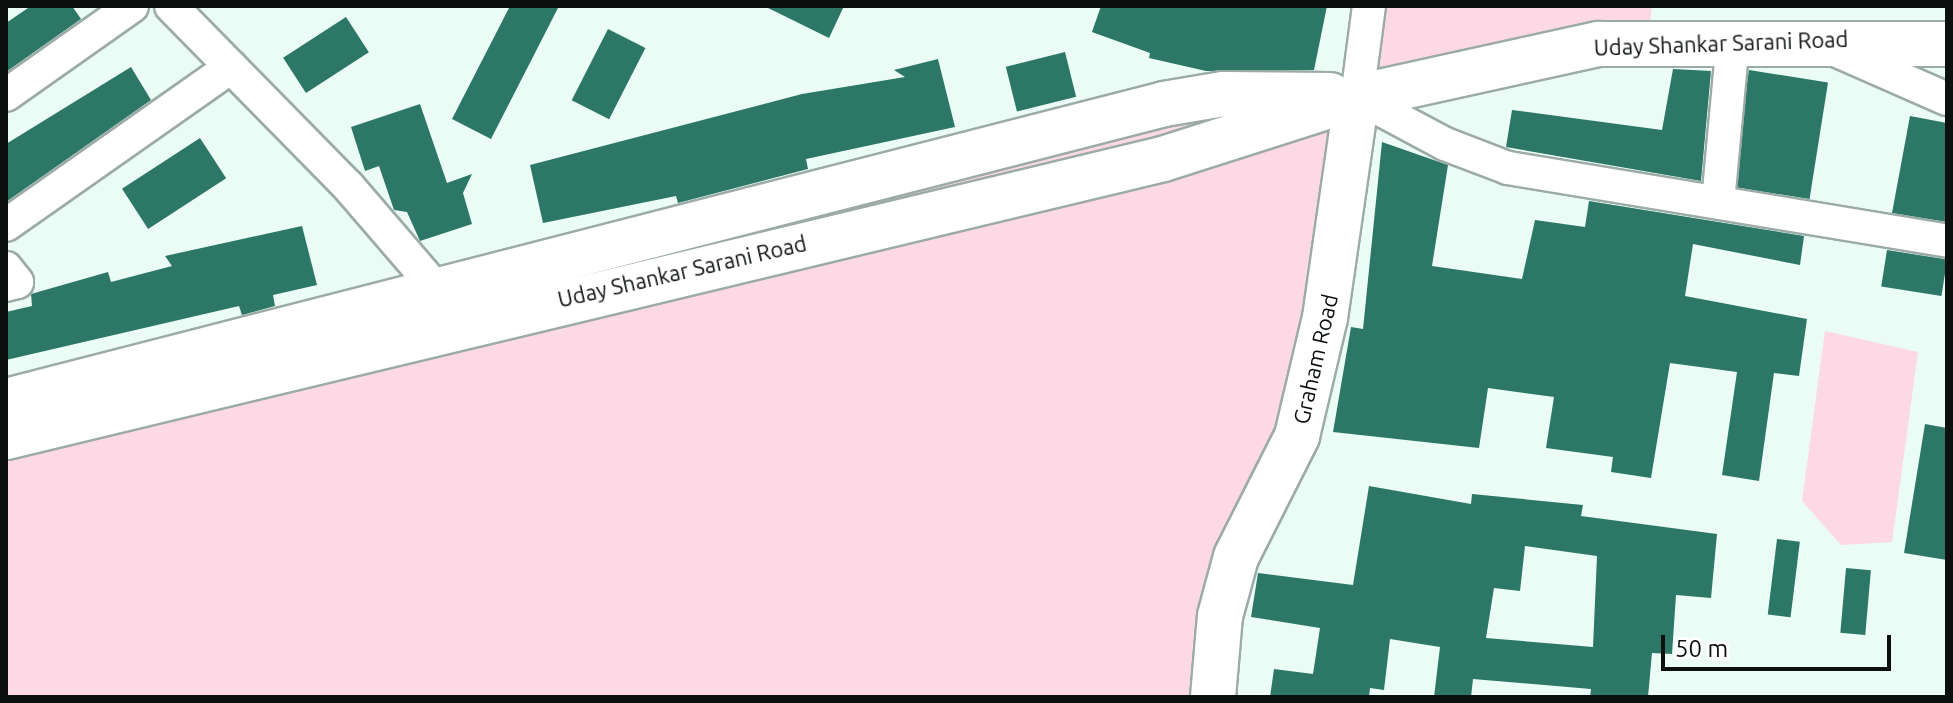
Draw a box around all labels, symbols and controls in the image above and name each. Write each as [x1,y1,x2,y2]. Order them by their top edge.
street label: Uday Shankar Sarani Road [1593,25,1849,61]
street label: Uday Shankar Sarani Road [555,229,809,313]
street label: Graham Road [1287,291,1343,427]
scale bar [1665,619,1895,669]
text: 50 m [1675,635,1728,662]

